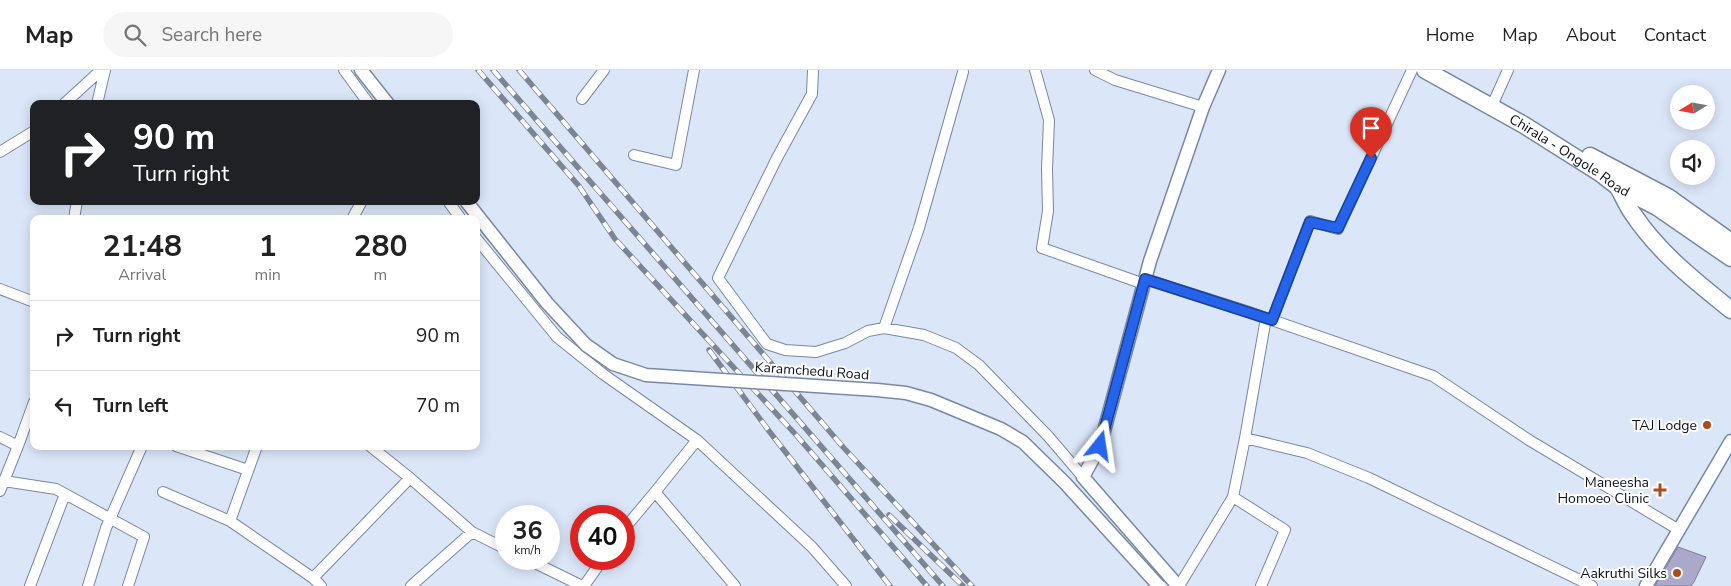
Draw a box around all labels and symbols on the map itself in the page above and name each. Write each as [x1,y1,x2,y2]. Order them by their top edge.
north arrow [1670,85,1715,130]
pin [1350,107,1392,158]
street label: Chirala - Ongole Road [1506,109,1633,201]
street label: Karamchedu Road [754,358,870,384]
place label: TAJ Lodge [1632,416,1697,435]
position arrow [1073,419,1125,471]
marker: TAJ Lodge [1701,419,1713,431]
place label: Maneesha Homoeo Clinic [1557,473,1650,508]
marker: Maneesha Homoeo Clinic [1653,483,1667,497]
speed limit sign: 40 [570,505,635,570]
place label: Aakruthi Silks [1580,564,1667,583]
marker: Aakruthi Silks [1671,567,1683,579]

